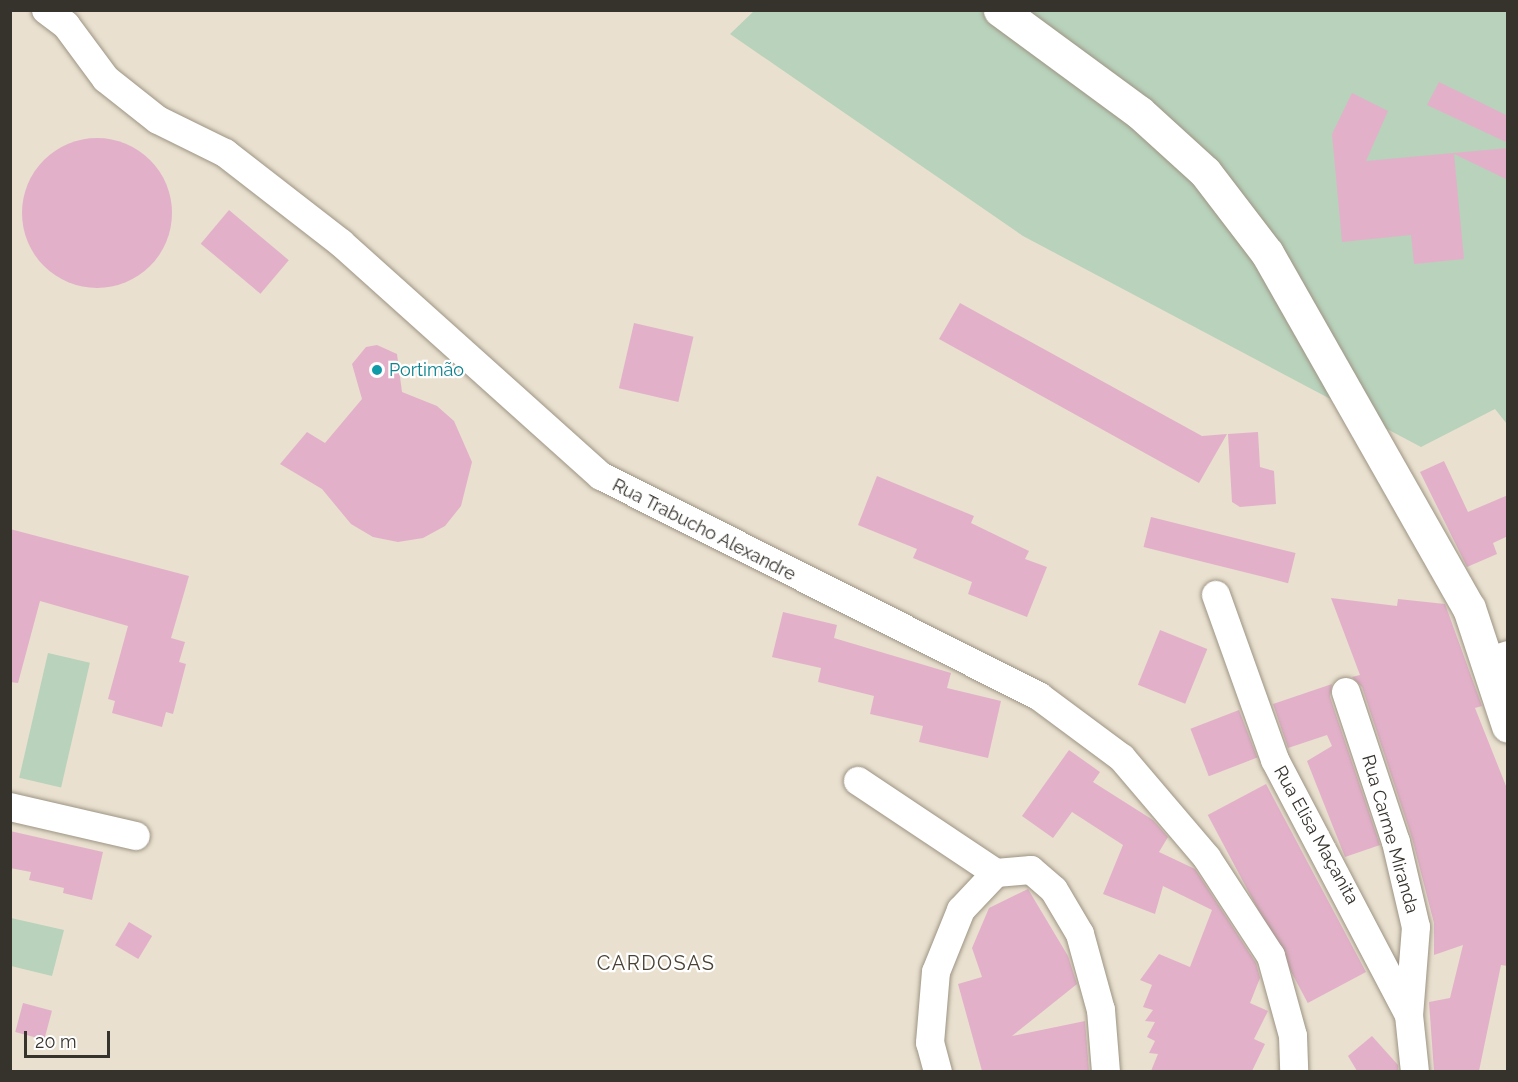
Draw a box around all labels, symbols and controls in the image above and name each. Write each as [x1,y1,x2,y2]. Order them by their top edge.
place label: Portimão [389,359,464,381]
marker: Portimão [370,363,384,377]
street label: Rua Trabucho Alexandre [608,474,800,586]
street label: Rua Carme Miranda [1357,752,1423,916]
street label: Rua Elisa Maçanita [1269,762,1363,908]
district label: CARDOSAS [597,951,715,975]
scale bar [27,1019,112,1057]
text: 20 m [35,1031,77,1052]

